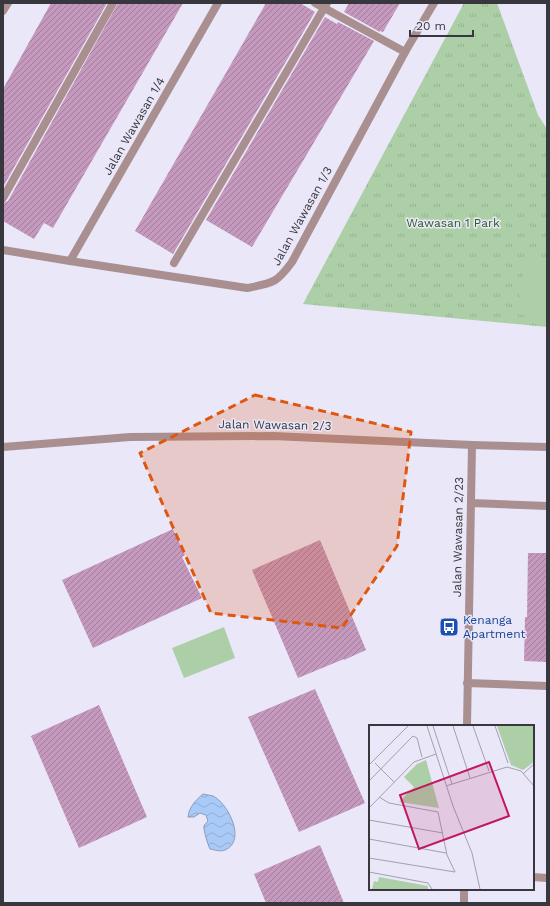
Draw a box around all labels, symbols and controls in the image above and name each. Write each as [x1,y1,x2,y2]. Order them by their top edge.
scale bar [410,12,473,38]
text: 20 m [416,19,446,33]
street label: Jalan Wawasan 1/4 [100,75,168,177]
street label: Jalan Wawasan 1/3 [269,164,335,268]
park label: Wawasan 1 Park [406,216,500,230]
street label: Jalan Wawasan 2/3 [218,417,332,433]
street label: Jalan Wawasan 2/23 [450,477,466,597]
place label: Kenanga Apartment [463,613,526,641]
bus stop icon: Kenanga Apartment [438,616,460,638]
inset map [369,725,534,890]

